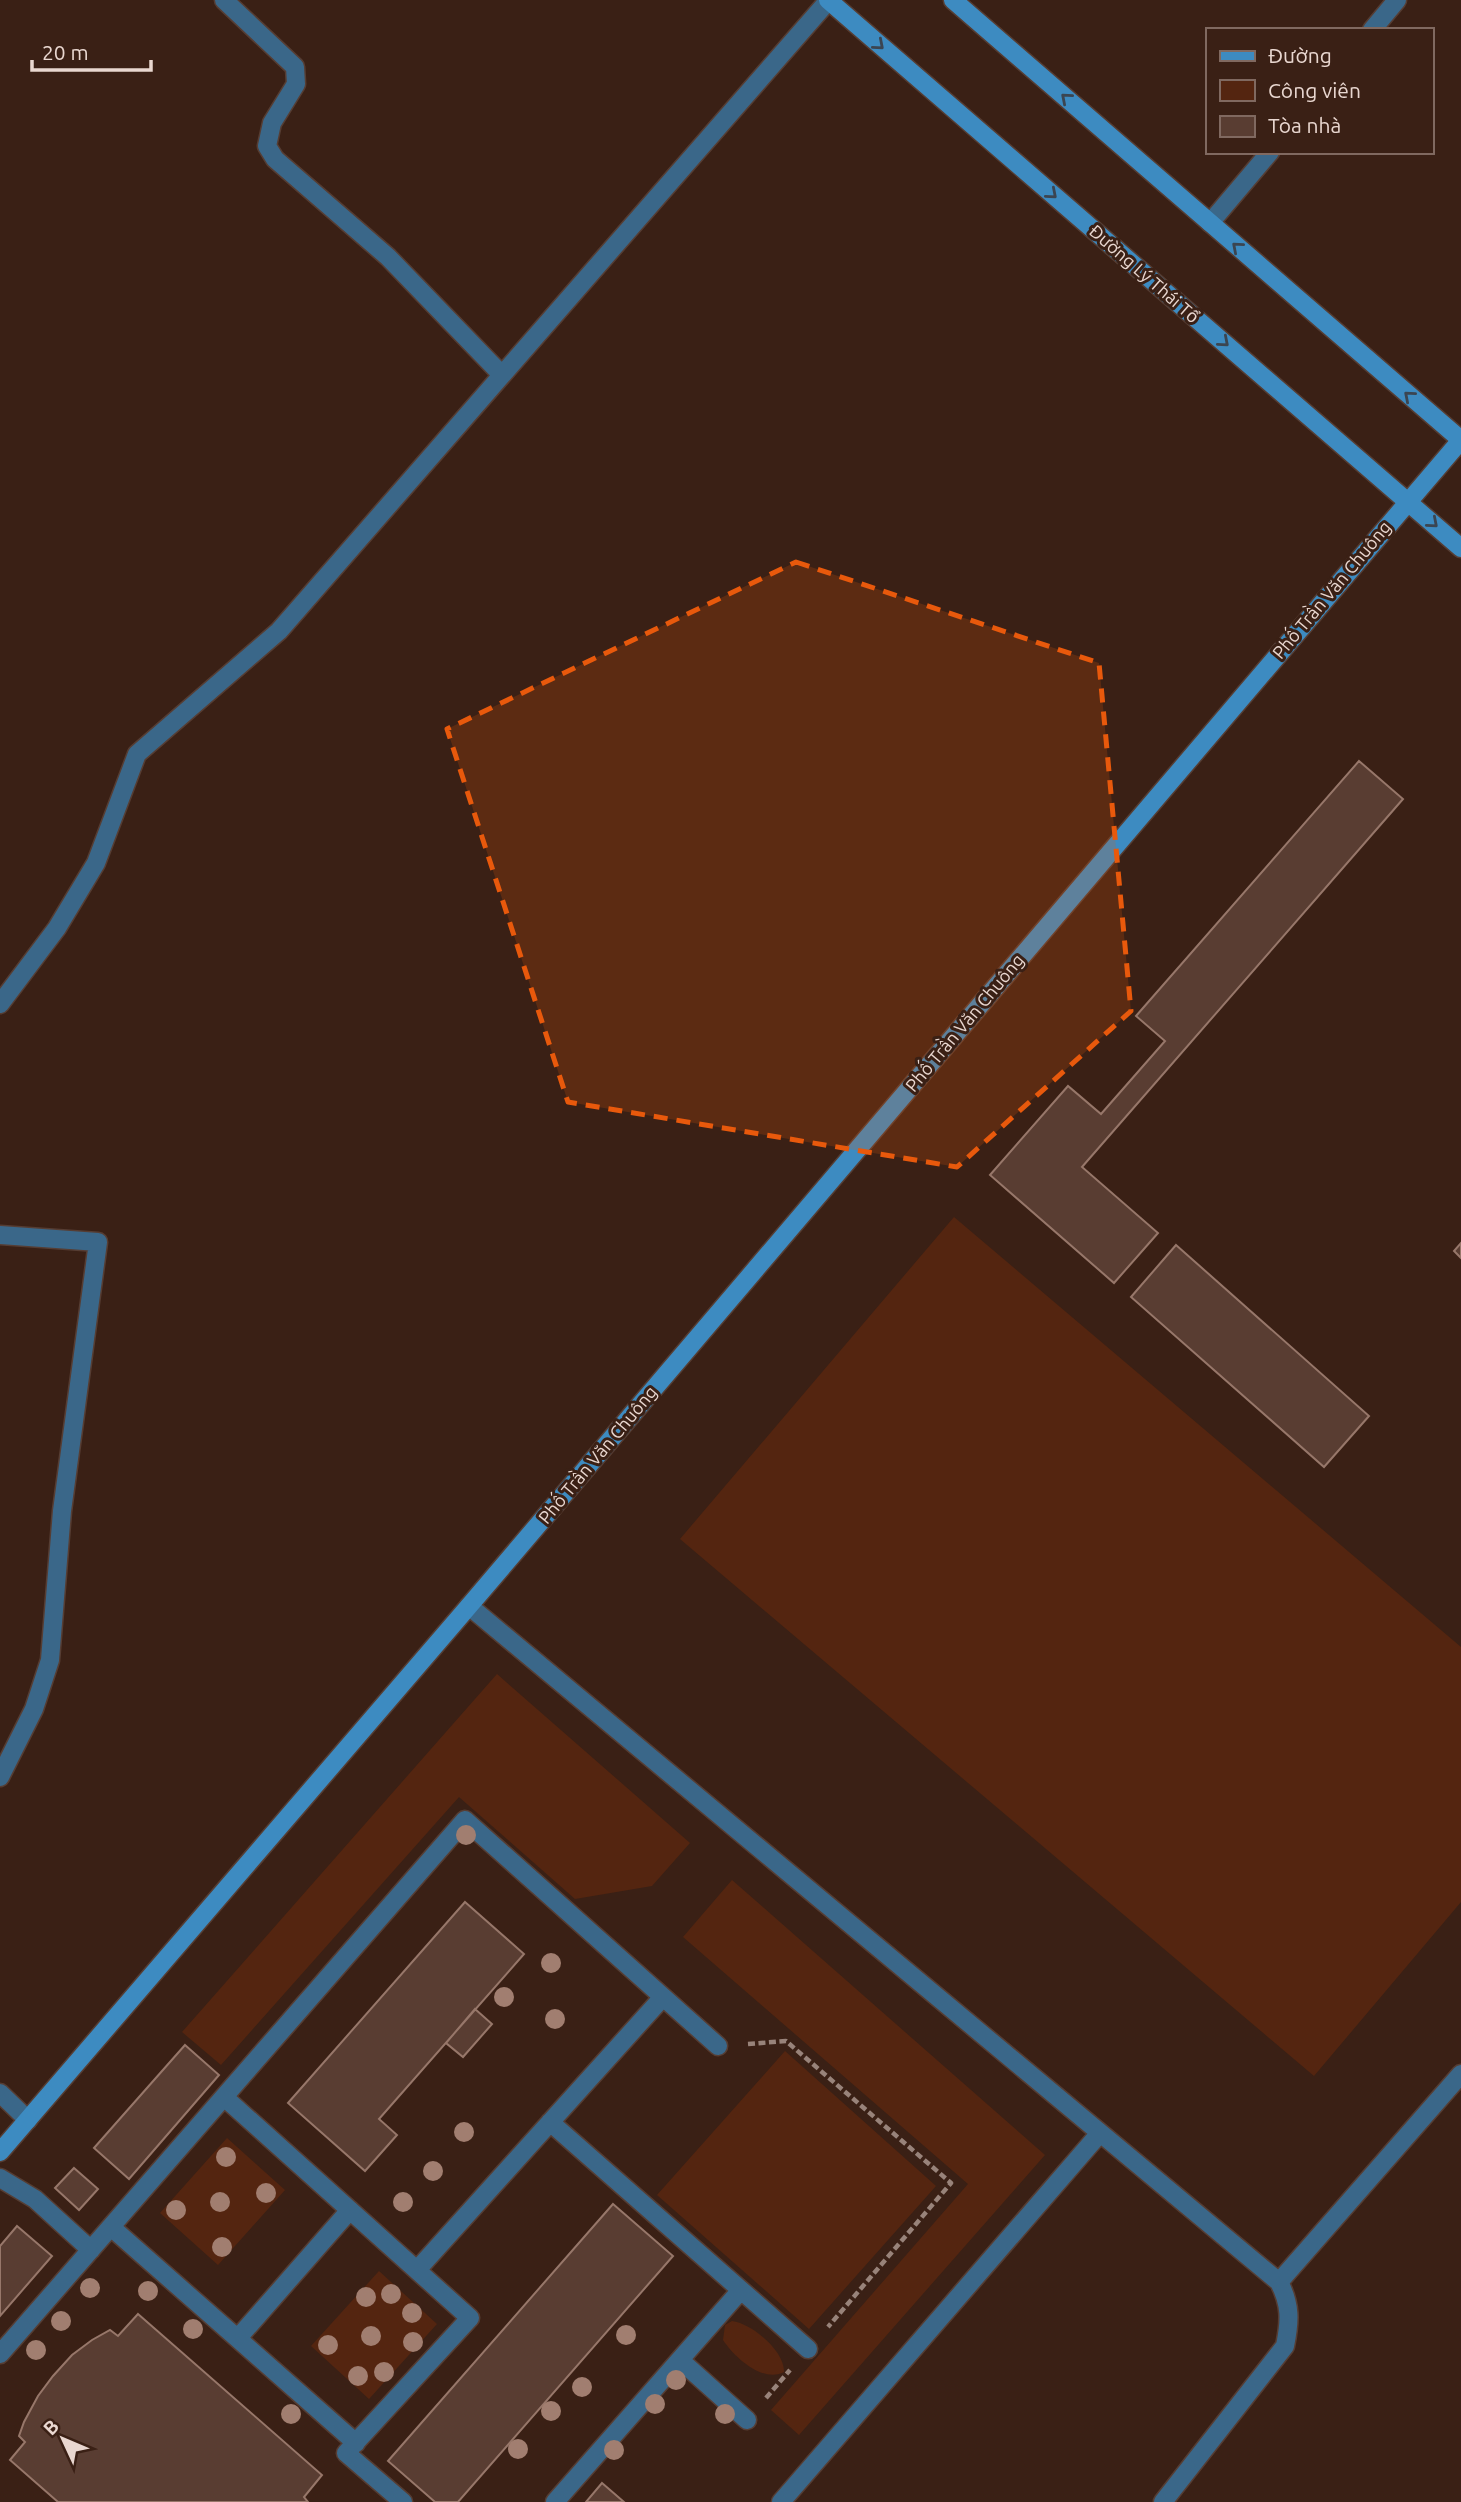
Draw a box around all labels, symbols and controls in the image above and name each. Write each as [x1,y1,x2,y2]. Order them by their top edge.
scale bar [32,28,150,72]
legend [1206,28,1433,154]
one-way arrow [871,37,884,49]
text: 20 m [42,40,89,64]
text: Đường [1268,43,1332,67]
text: Công viên [1268,78,1361,102]
one-way arrow [1061,94,1074,106]
text: Tòa nhà [1268,113,1341,137]
one-way arrow [1043,186,1056,198]
street label: Đường Lý Thái Tổ [1086,220,1204,326]
one-way arrow [1233,243,1246,255]
one-way arrow [1215,334,1228,346]
one-way arrow [1405,392,1418,404]
street label: Phố Trần Văn Chuông [1266,515,1395,662]
one-way arrow [1424,515,1437,527]
street label: Phố Trần Văn Chuông [899,948,1028,1095]
street label: Phố Trần Văn Chuông [532,1380,661,1527]
north arrow [28,2404,98,2474]
text: B [38,2415,63,2439]

